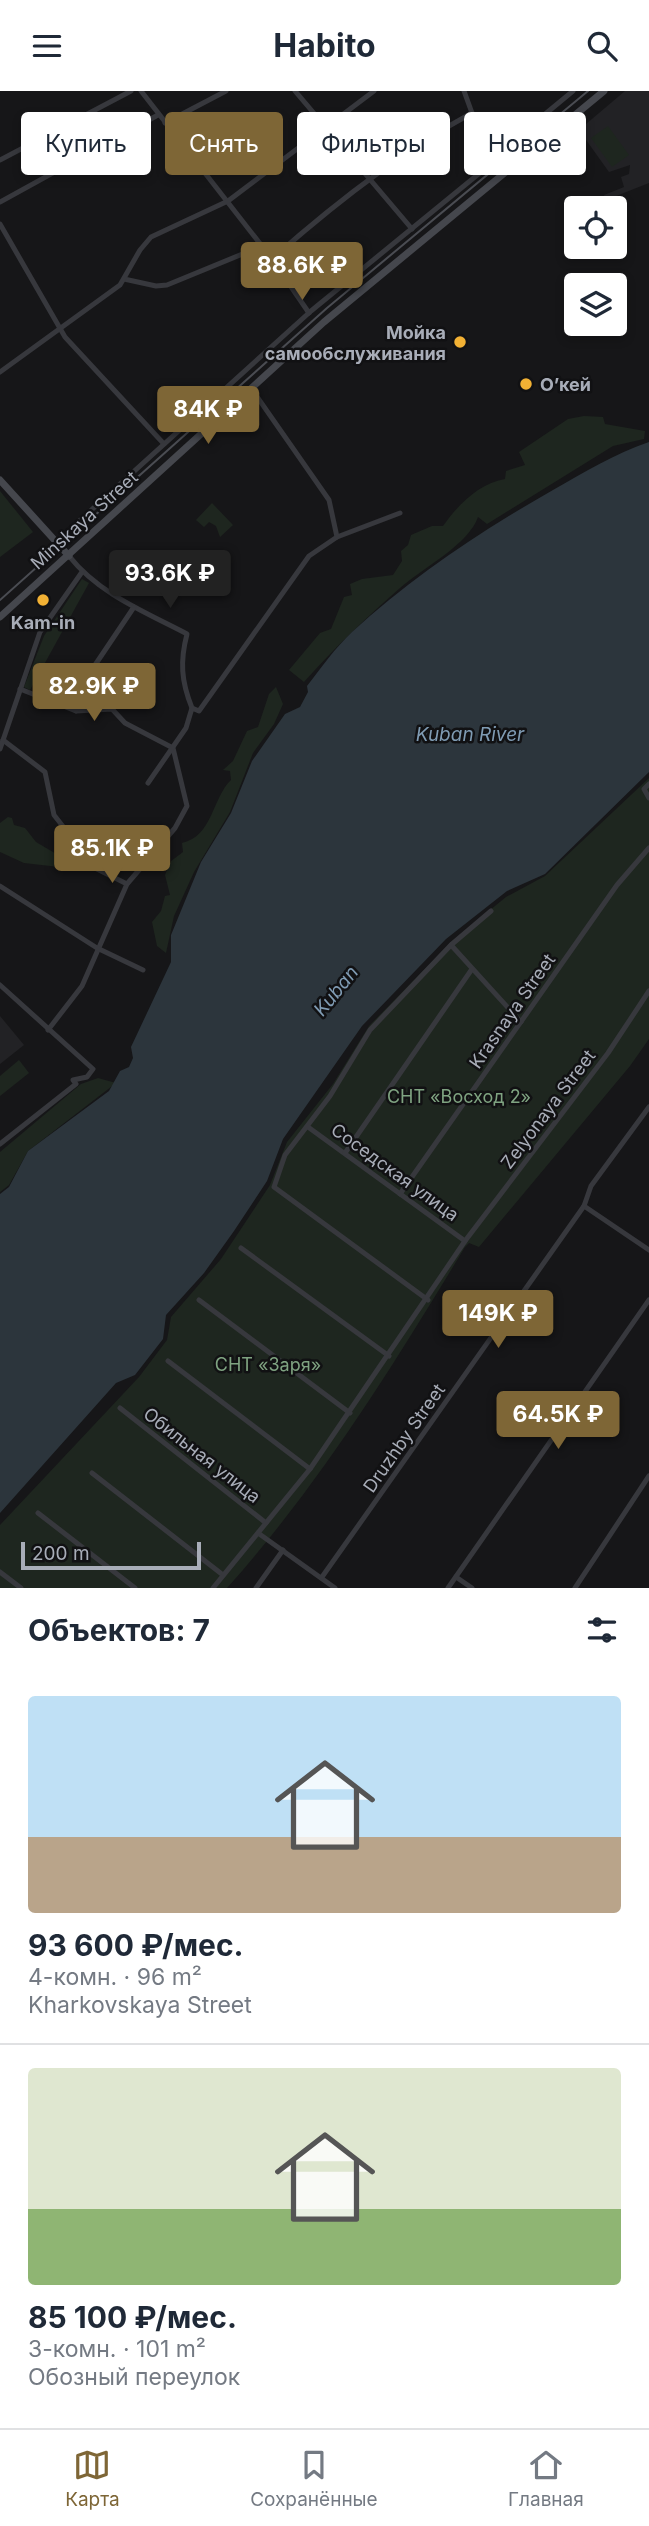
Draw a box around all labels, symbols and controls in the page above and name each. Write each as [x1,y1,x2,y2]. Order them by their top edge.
text: Habito [273,26,376,65]
icon: menu [28,27,66,65]
icon: search [583,27,621,65]
chip: Купить [21,112,151,175]
chip: Снять [165,112,283,175]
chip: Фильтры [297,112,450,175]
chip: Новое [464,112,586,175]
map controls [564,196,627,336]
button: locate [564,196,627,259]
pin: 88.6K ₽ [237,243,367,302]
text: 88.6K ₽ [257,251,347,279]
button: layers [564,273,627,336]
place label: Мойка самообслуживания [265,322,446,364]
marker: Мойка самообслуживания [452,334,468,350]
place label: О’кей [540,374,591,395]
marker: О’кей [518,376,534,392]
pin: 84K ₽ [159,387,257,446]
text: 84K ₽ [173,395,243,423]
street label: Minskaya Street [26,466,142,573]
pin: 93.6K ₽ [105,551,235,610]
text: 93.6K ₽ [125,559,215,587]
marker: Kam-in [35,592,51,608]
place label: Kam-in [11,612,75,633]
pin: 82.9K ₽ [29,663,159,723]
text: 82.9K ₽ [49,672,139,700]
water label: Kuban River [416,723,525,746]
pin: 85.1K ₽ [47,825,177,885]
text: 85.1K ₽ [70,834,154,862]
street label: Krasnaya Street [465,950,559,1072]
water label: Kuban [309,961,363,1021]
street label: Zelyonaya Street [496,1045,600,1173]
park label: СНТ «Восход 2» [387,1086,531,1107]
street label: Соседская улица [327,1119,463,1225]
pin: 149K ₽ [441,1291,555,1350]
text: 149K ₽ [458,1299,538,1327]
park label: СНТ «Заря» [215,1354,321,1375]
street label: Druzhby Street [359,1380,449,1496]
pin: 64.5K ₽ [493,1391,623,1451]
text: 64.5K ₽ [512,1400,604,1428]
street label: Обильная улица [139,1403,265,1507]
scale bar [21,1539,201,1571]
text: 200 m [32,1542,90,1565]
icon: filters [583,1611,621,1649]
text: Объектов: 7 [28,1612,210,1648]
icon: home [262,1742,388,1868]
text: 93 600 ₽/мес. [28,1927,244,1963]
text: 4-комн. · 96 m² [28,1963,202,1991]
text: Kharkovskaya Street [28,1991,252,2019]
icon: home [262,2114,388,2240]
text: 85 100 ₽/мес. [28,2299,237,2335]
text: 3-комн. · 101 m² [28,2335,206,2363]
text: Обозный переулок [28,2363,240,2391]
tab: Карта [65,2446,120,2511]
tab: Сохранённые [250,2446,378,2511]
tab: Главная [508,2446,584,2511]

